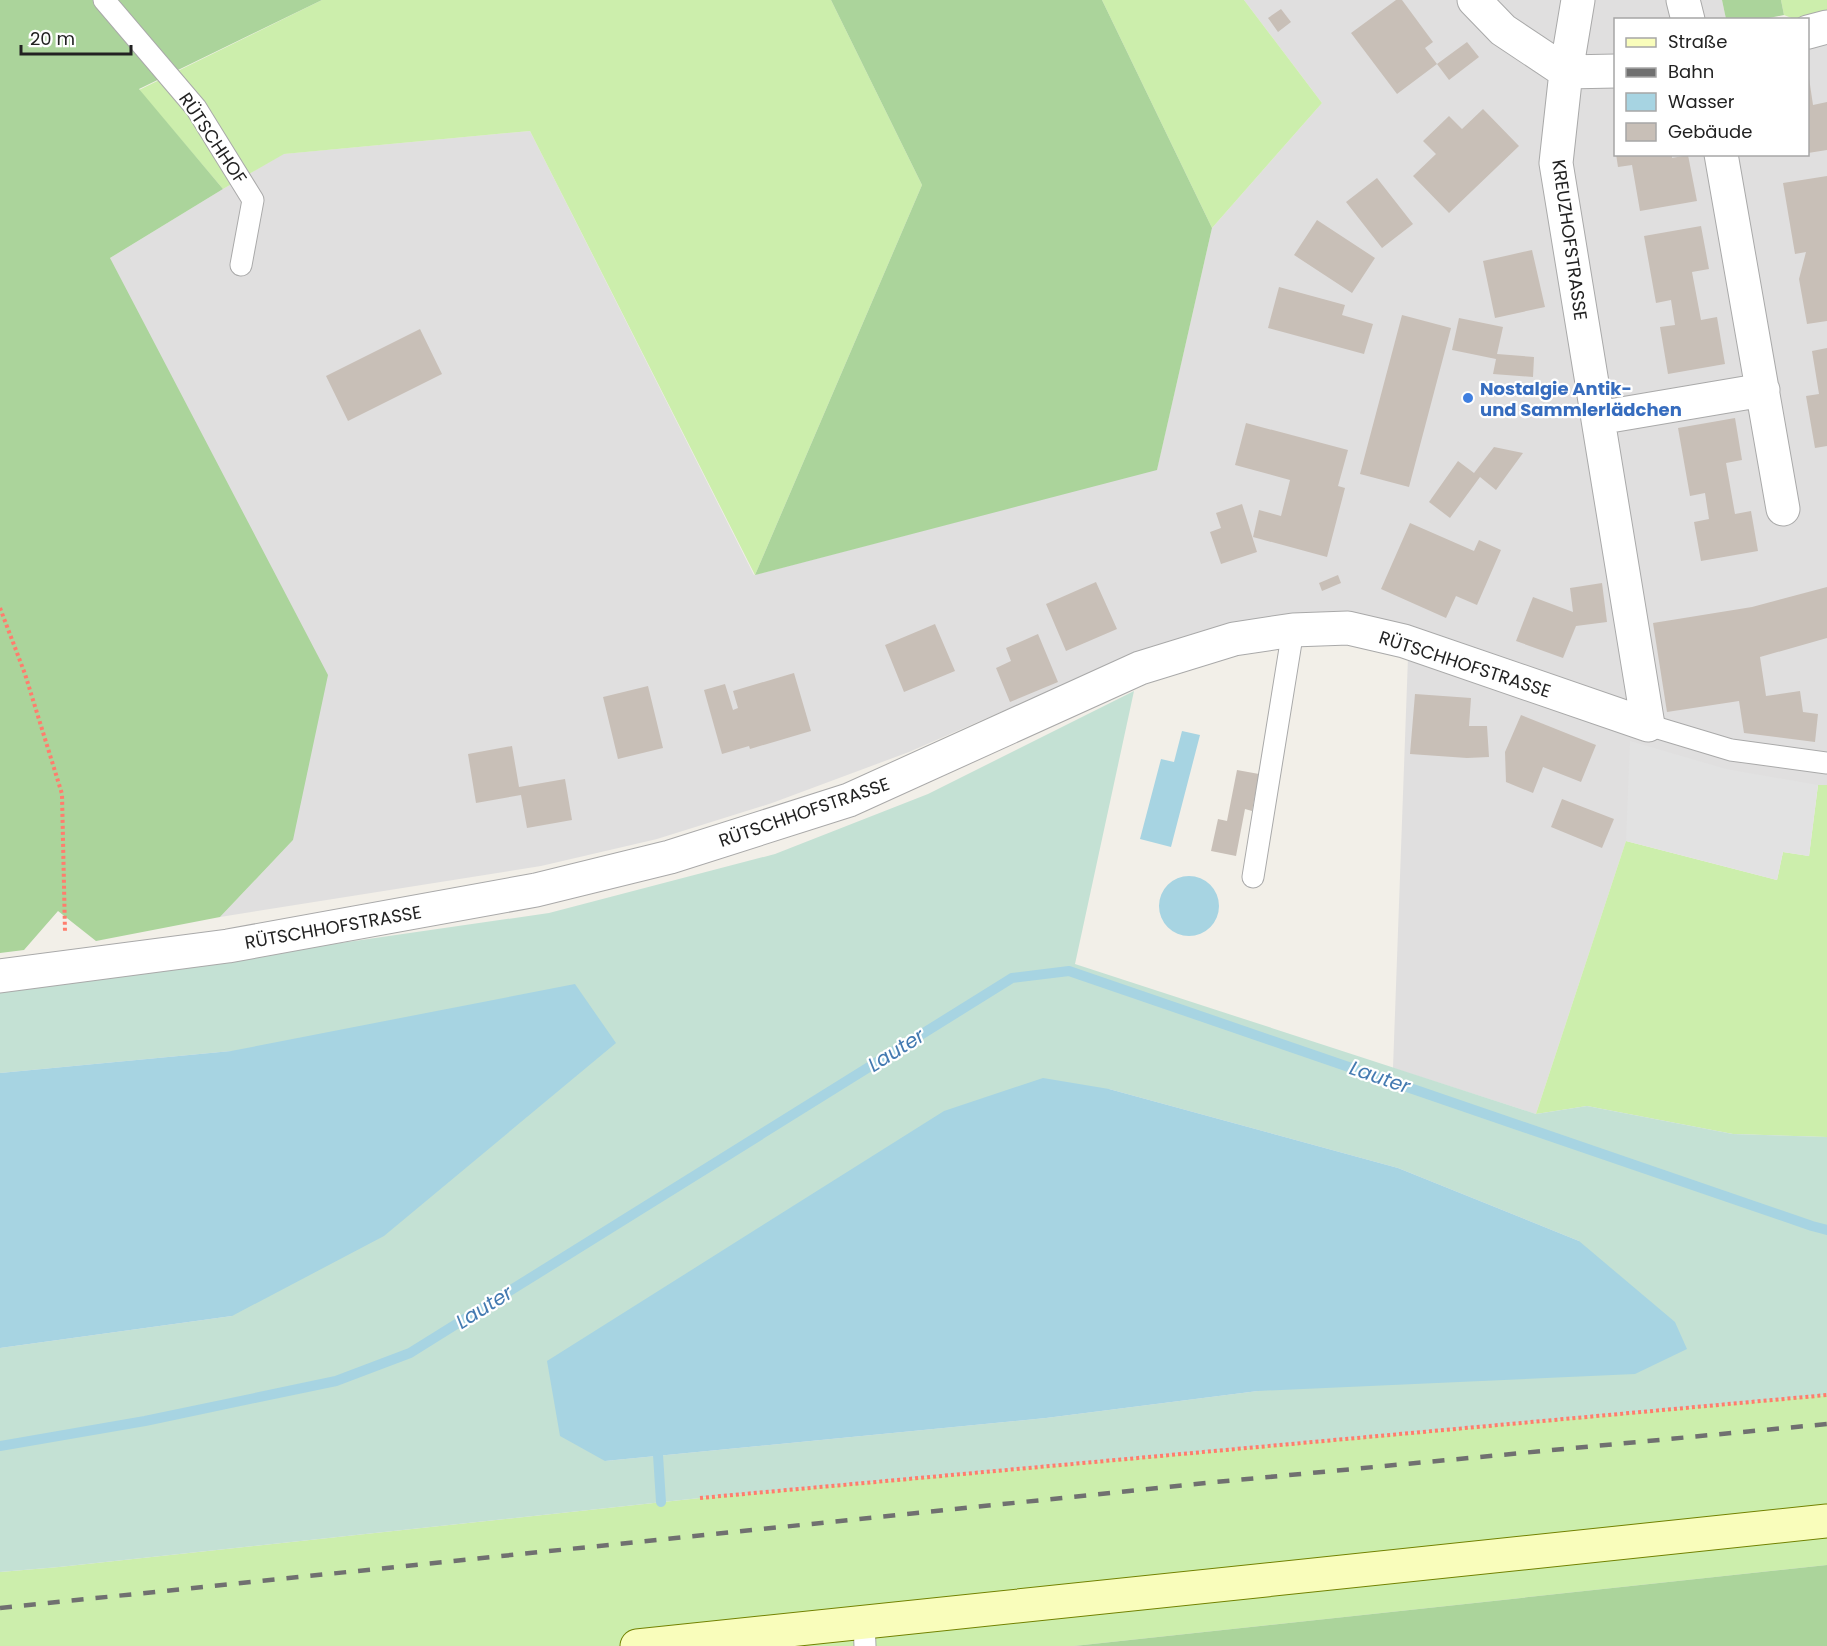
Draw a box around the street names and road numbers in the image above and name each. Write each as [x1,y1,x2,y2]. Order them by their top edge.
street label: RÜTSCHHOF [173,87,253,189]
street label: KREUZHOFSTRASSE [1546,158,1594,322]
street label: RÜTSCHHOFSTRASSE [1376,624,1554,704]
street label: RÜTSCHHOFSTRASSE [715,771,893,853]
street label: RÜTSCHHOFSTRASSE [243,899,423,955]

